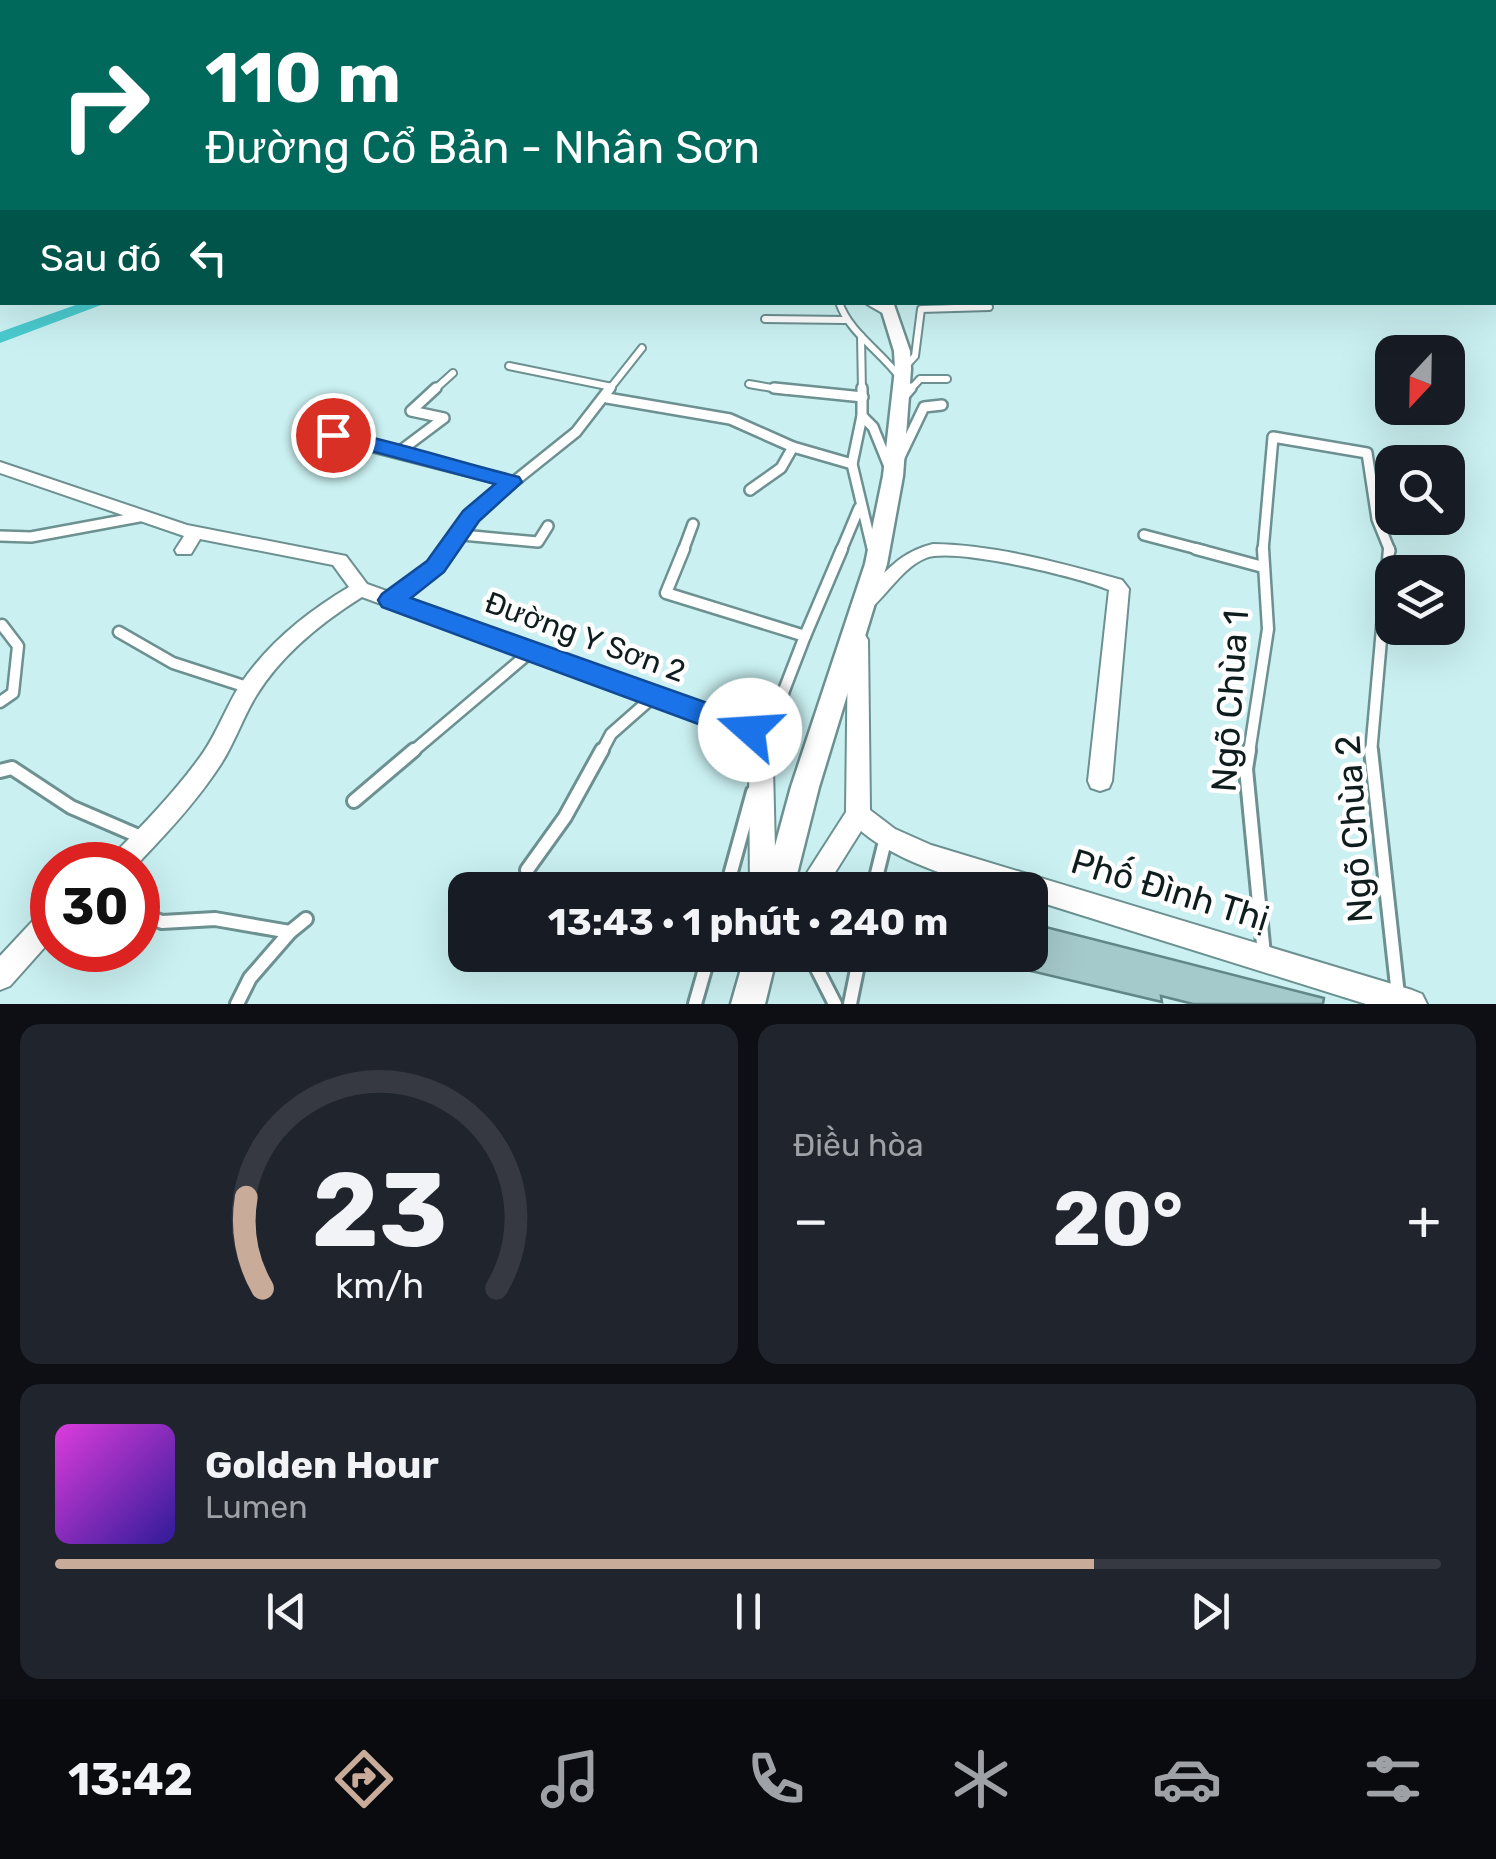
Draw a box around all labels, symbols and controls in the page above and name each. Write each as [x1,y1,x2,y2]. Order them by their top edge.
text: 110 m [205,37,401,120]
icon: right [40,40,170,170]
text: Đường Cổ Bản - Nhân Sơn [205,121,760,174]
icon: left [181,230,236,285]
text: Sau đó [40,235,161,281]
north arrow [1375,335,1465,425]
map controls [1375,335,1465,645]
pin [291,393,376,478]
icon: arrive [306,408,361,463]
button: search [1375,445,1465,535]
button: layers [1375,555,1465,645]
street label: Đường Y Sơn 2 [480,584,690,690]
street label: Ngõ Chùa 1 [1203,609,1257,793]
position arrow [698,678,802,782]
street label: Ngõ Chùa 2 [1326,734,1382,924]
street label: Phố Đình Thị [1066,840,1274,940]
speed limit sign: 30 [30,842,160,972]
text: 13:43 · 1 phút · 240 m [548,899,948,945]
text: Điều hòa [793,1126,924,1164]
text: 23 [311,1149,447,1272]
text: 20° [1052,1175,1183,1264]
text: − [793,1188,829,1253]
text: + [1407,1188,1441,1253]
text: km/h [334,1265,424,1307]
text: Golden Hour [205,1442,439,1488]
text: Lumen [205,1488,308,1526]
icon: previous [259,1584,314,1639]
icon: pause [721,1584,776,1639]
icon: next [1183,1584,1238,1639]
icon: directions [329,1744,399,1814]
icon: music [535,1744,605,1814]
icon: phone [741,1744,811,1814]
icon: climate [946,1744,1016,1814]
icon: car [1152,1744,1222,1814]
icon: filters [1358,1744,1428,1814]
text: 13:42 [68,1753,193,1806]

